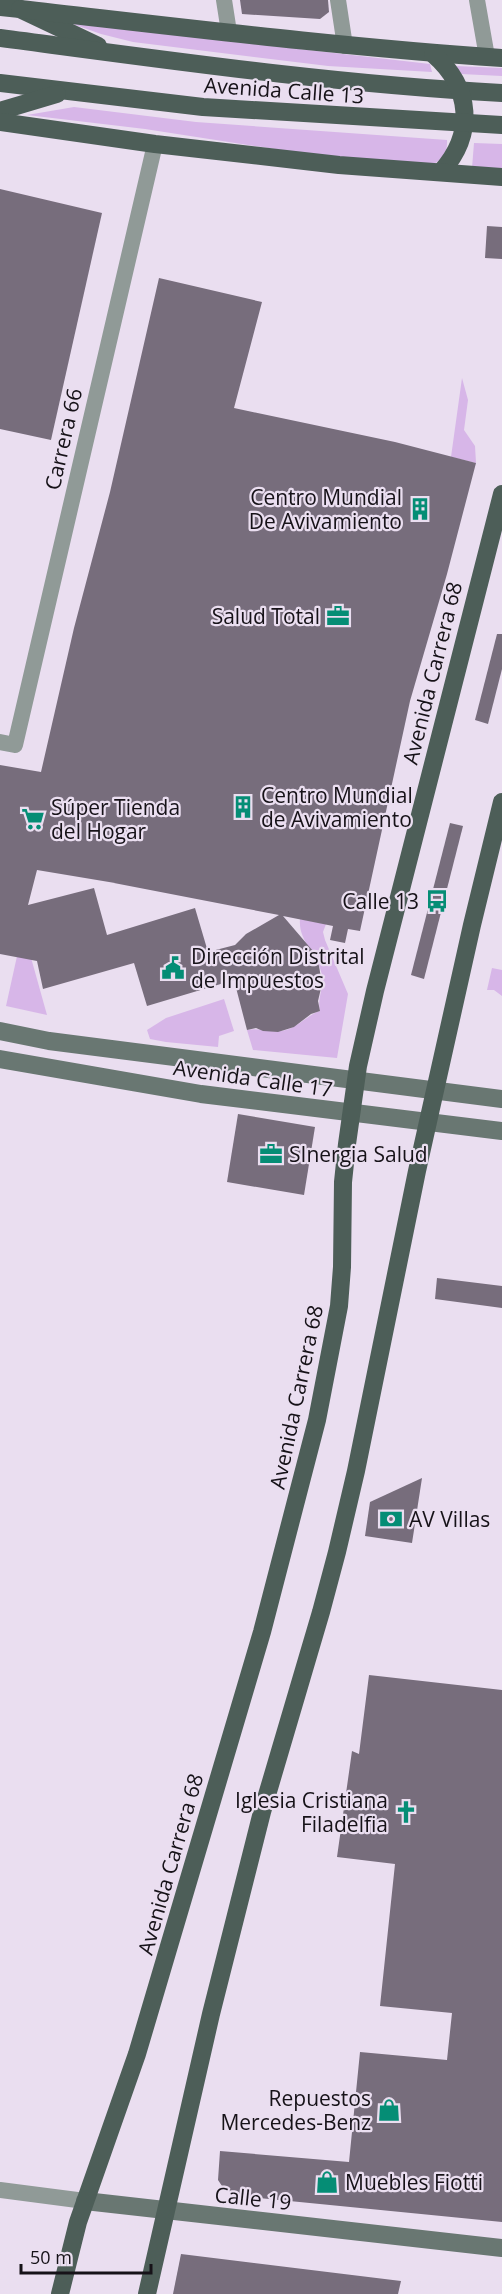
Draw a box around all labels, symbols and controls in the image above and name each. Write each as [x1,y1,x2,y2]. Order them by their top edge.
street label: Avenida Calle 13 [203,70,365,110]
street label: Carrera 66 [38,385,88,493]
place label: Centro Mundial De Avivamiento [249,483,402,535]
building icon: Centro Mundial De Avivamiento [407,496,433,522]
street label: Avenida Carrera 68 [396,579,468,767]
place label: Salud Total [212,602,320,630]
office icon: Salud Total [325,603,351,629]
place label: Centro Mundial de Avivamiento [261,781,413,833]
place label: Súper Tienda del Hogar [51,793,180,845]
building icon: Centro Mundial de Avivamiento [230,794,256,820]
supermarket icon: Súper Tienda del Hogar [20,806,46,832]
place label: Calle 13 [342,887,419,915]
bus stop icon: Calle 13 [424,888,450,914]
place label: Dirección Distrital de Impuestos [191,942,365,994]
public building icon: Dirección Distrital de Impuestos [160,955,186,981]
street label: Avenida Calle 17 [172,1053,334,1103]
place label: SInergia Salud [289,1140,428,1168]
office icon: SInergia Salud [258,1141,284,1167]
street label: Avenida Carrera 68 [263,1302,329,1492]
place label: AV Villas [409,1505,490,1533]
bank icon: AV Villas [378,1506,404,1532]
street label: Avenida Carrera 68 [131,1770,209,1958]
place label: Iglesia Cristiana Filadelfia [235,1786,388,1838]
church icon: Iglesia Cristiana Filadelfia [393,1799,419,1825]
place label: Repuestos Mercedes-Benz [220,2084,371,2136]
shop icon: Repuestos Mercedes-Benz [376,2097,402,2123]
place label: Muebles Fiotti [345,2168,483,2196]
shop icon: Muebles Fiotti [314,2169,340,2195]
street label: Calle 19 [213,2180,293,2216]
scale bar [21,2237,152,2275]
text: 50 m [30,2245,72,2269]

